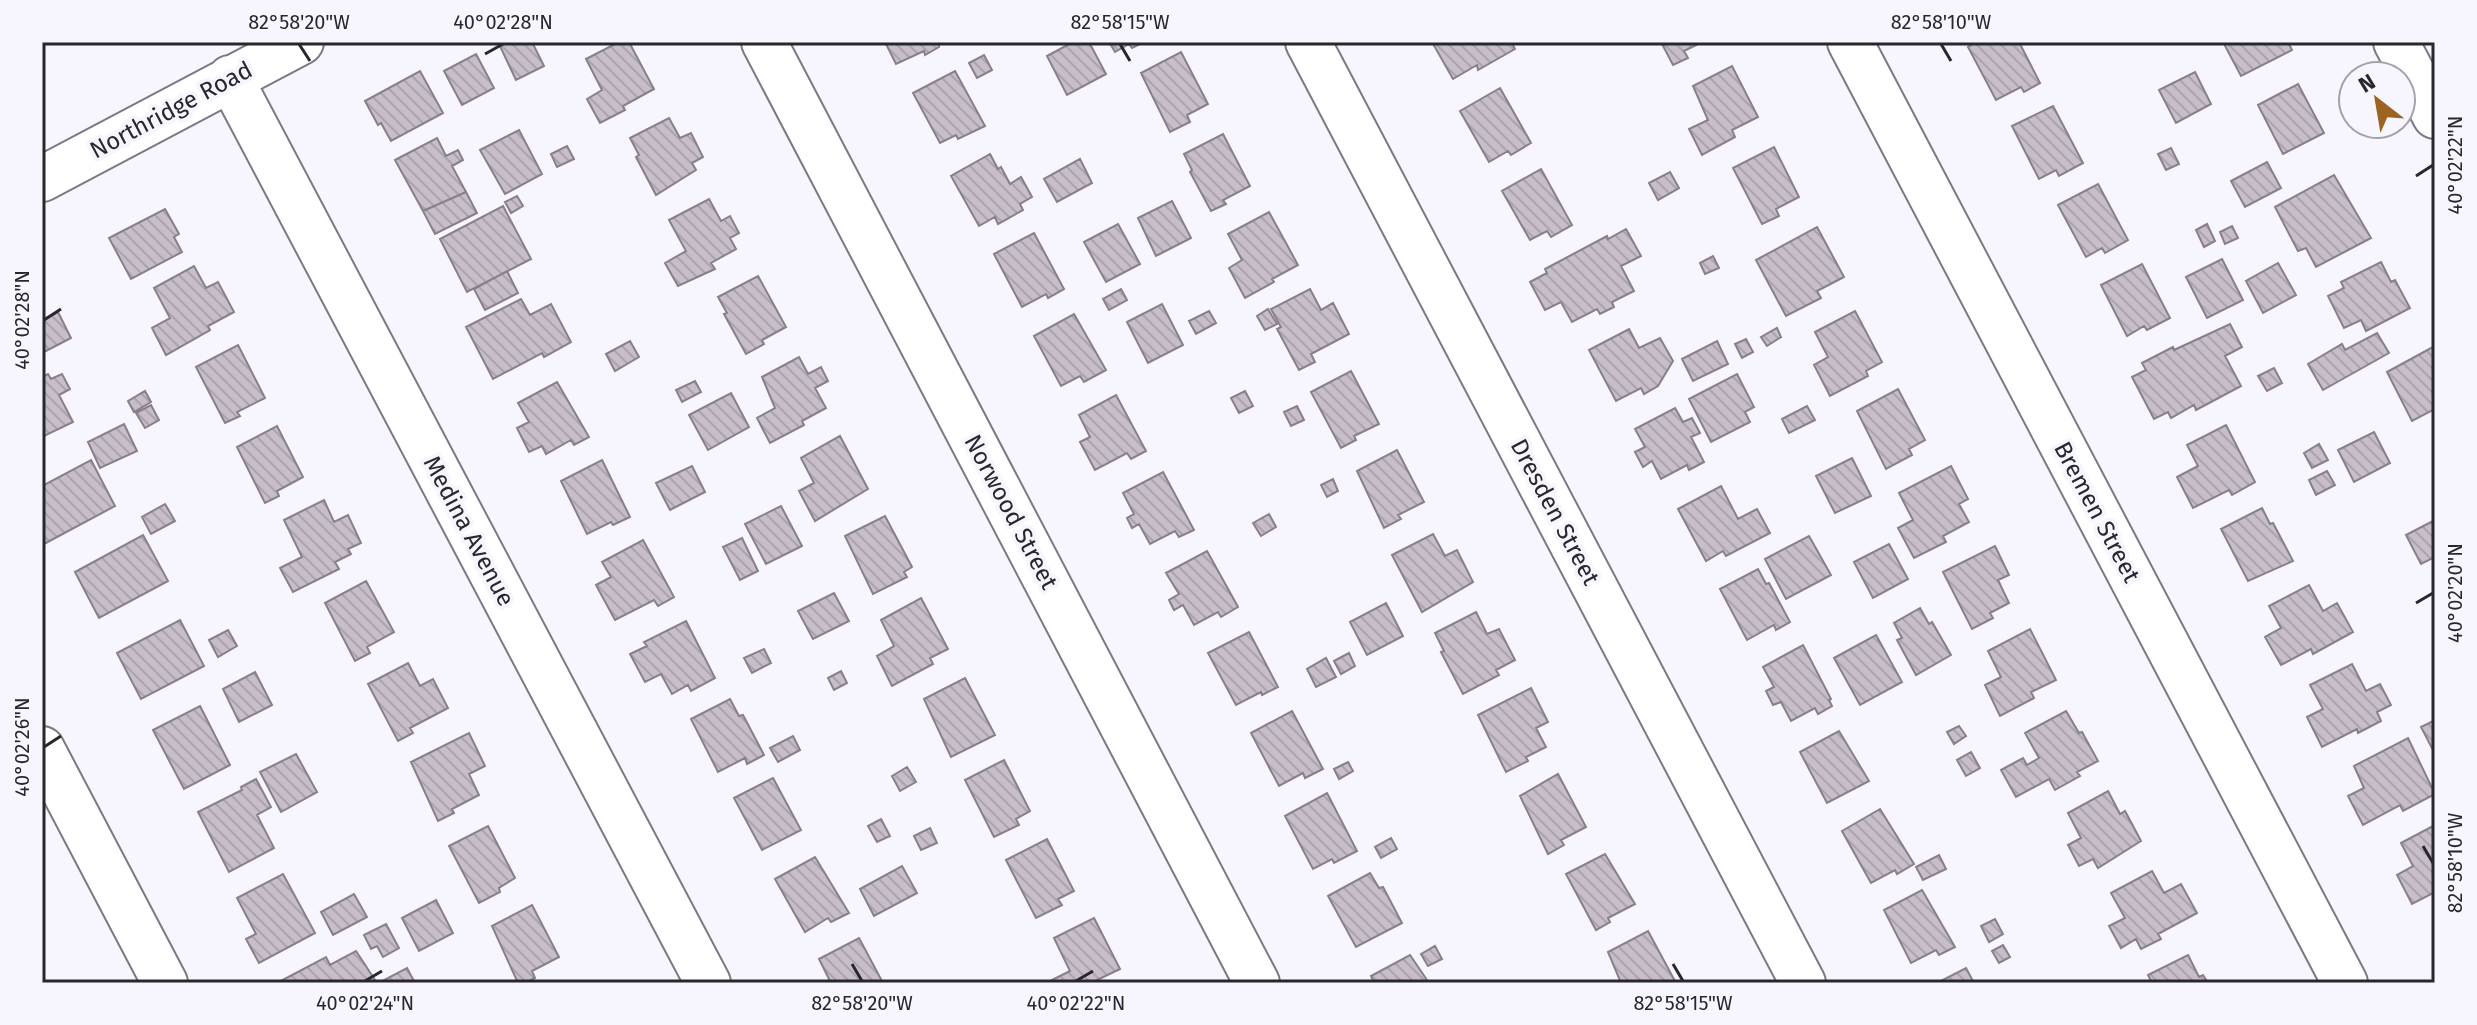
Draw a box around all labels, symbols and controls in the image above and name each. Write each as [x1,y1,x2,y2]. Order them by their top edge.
text: 82°58'20"W [248,10,350,34]
text: 40°02'28"N [453,10,553,34]
text: 82°58'15"W [1071,10,1170,34]
text: 82°58'10"W [1891,10,1992,34]
street label: Northridge Road [85,55,257,165]
north arrow [2337,60,2417,140]
text: N [2354,68,2380,99]
text: 40°02'22"N [2443,116,2467,214]
text: 40°02'28"N [10,270,34,370]
street label: Norwood Street [959,430,1064,594]
street label: Dresden Street [1505,434,1605,590]
street label: Bremen Street [2048,437,2146,587]
street label: Medina Avenue [418,451,520,611]
text: 40°02'20"N [2443,543,2467,643]
text: 40°02'26"N [10,697,34,797]
text: 82°58'10"W [2443,812,2467,913]
text: 40°02'24"N [316,991,414,1015]
text: 82°58'20"W [811,991,913,1015]
text: 40°02'22"N [1027,991,1125,1015]
text: 82°58'15"W [1634,991,1733,1015]

